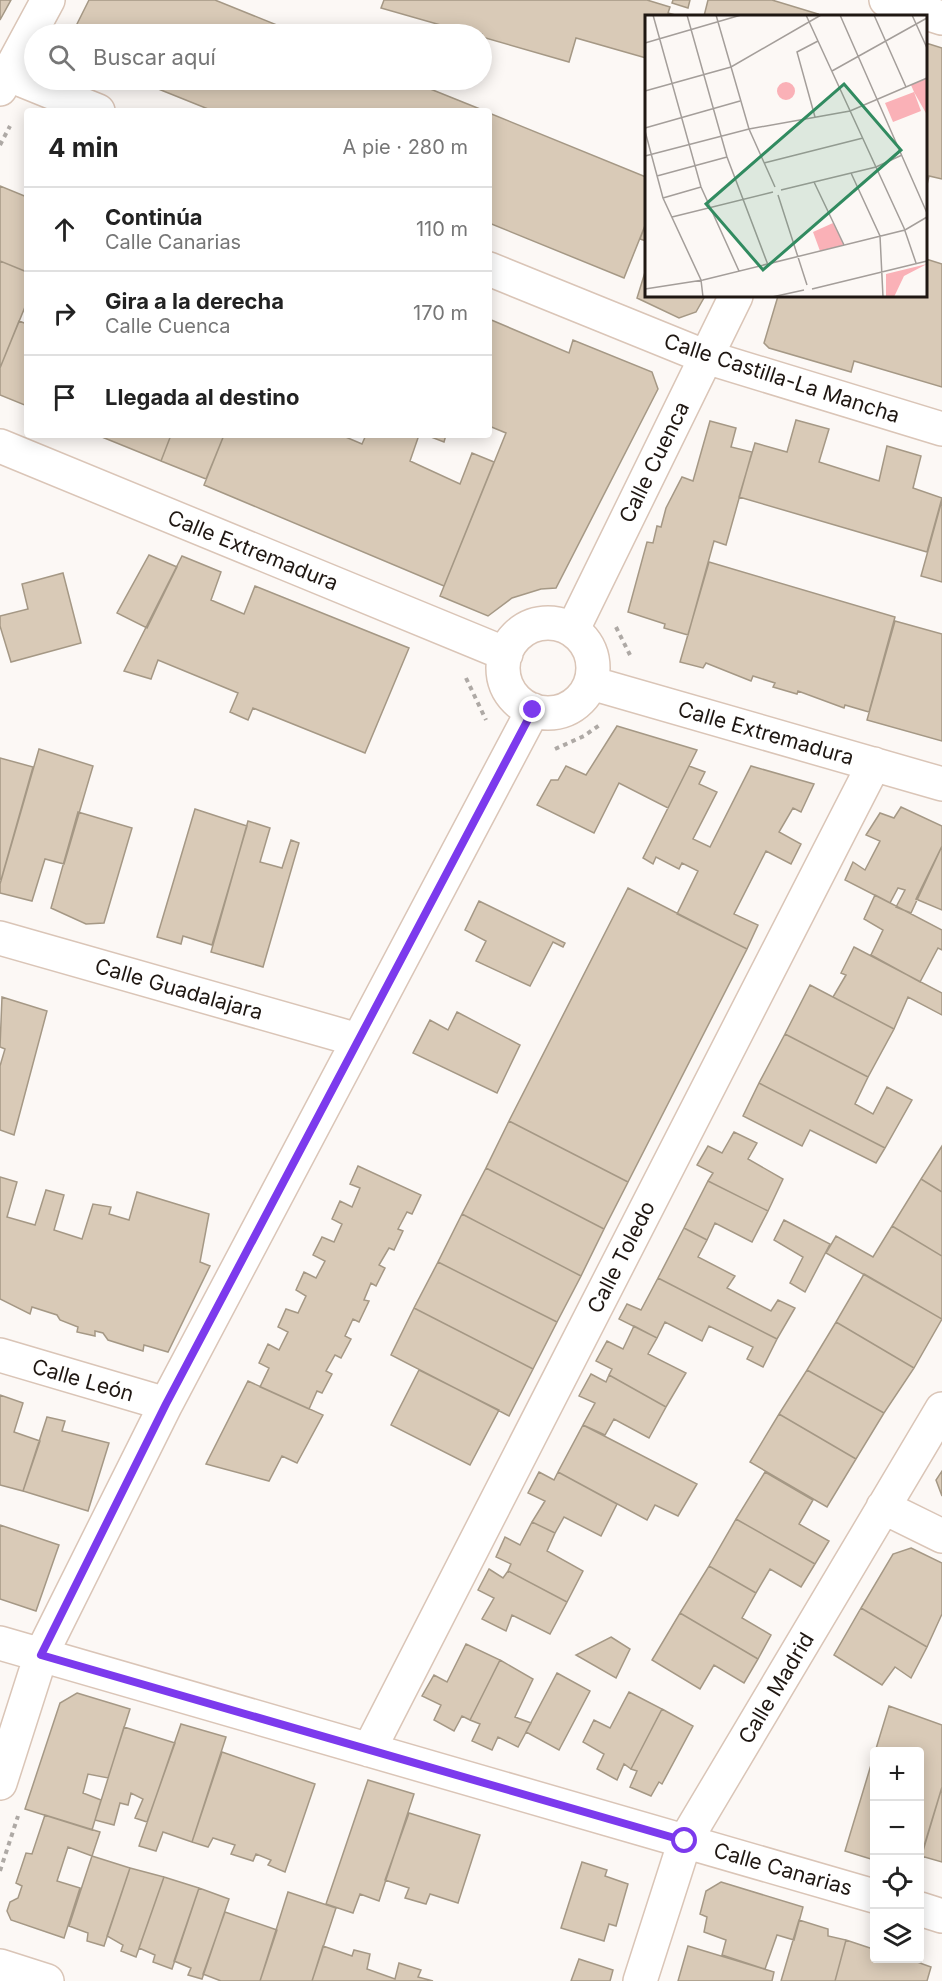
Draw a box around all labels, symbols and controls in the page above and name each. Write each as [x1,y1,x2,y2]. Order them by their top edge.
inset map [645,15,927,297]
search box [24,24,492,90]
icon: search [45,41,78,74]
text: Buscar aquí [93,44,216,70]
text: 4 min [48,132,119,163]
text: A pie · 280 m [342,135,468,159]
text: Continúa [105,204,203,230]
icon: ahead [48,213,81,246]
text: 110 m [416,217,468,241]
text: Calle Canarias [105,230,241,254]
text: Gira a la derecha [105,288,284,314]
icon: right [48,297,81,330]
text: 170 m [413,301,468,325]
text: Calle Cuenca [105,314,231,338]
street label: Calle Castilla-La Mancha [661,328,903,428]
icon: arrive [48,381,81,414]
text: Llegada al destino [105,384,299,410]
street label: Calle Cuenca [614,397,694,527]
street label: Calle Extremadura [164,504,342,596]
route end [519,696,545,722]
street label: Calle Extremadura [675,696,857,770]
street label: Calle Guadalajara [92,953,266,1025]
street label: Calle Toledo [582,1197,660,1317]
street label: Calle León [29,1354,137,1406]
street label: Calle Madrid [733,1628,819,1748]
map controls [870,1747,924,1963]
button: + [870,1747,924,1801]
button: − [870,1801,924,1855]
route start [671,1827,697,1853]
street label: Calle Canarias [711,1837,855,1901]
button: locate [870,1855,924,1909]
button: layers [870,1909,924,1963]

